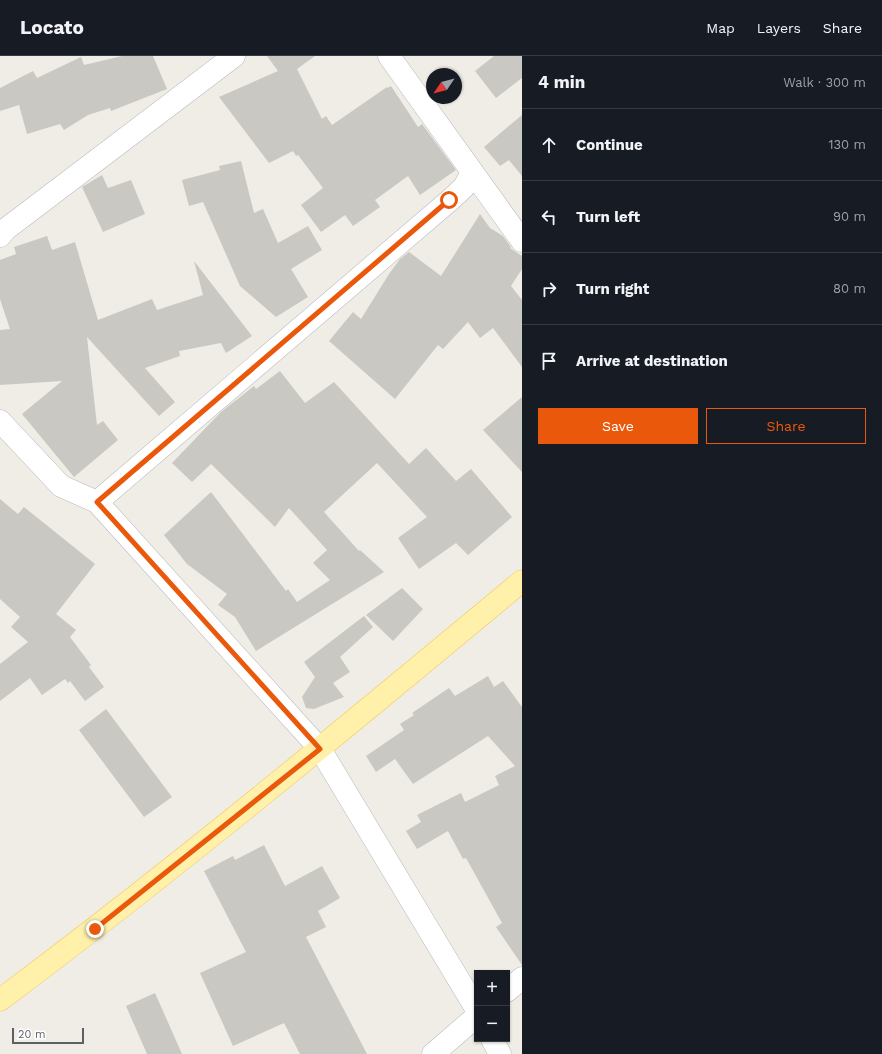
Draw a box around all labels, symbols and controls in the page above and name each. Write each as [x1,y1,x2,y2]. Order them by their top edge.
text: Locato [20,16,84,39]
text: Map [706,20,735,36]
text: Layers [757,20,801,36]
text: Share [823,20,862,36]
north arrow [426,68,462,104]
text: 4 min [538,72,585,92]
text: Walk · 300 m [783,75,866,90]
icon: ahead [538,134,560,156]
text: Continue [576,136,643,154]
text: 130 m [828,137,866,152]
route start [440,191,458,209]
icon: left [538,206,560,228]
text: Turn left [576,208,640,226]
text: 90 m [833,209,866,224]
icon: right [538,278,560,300]
text: Turn right [576,280,649,298]
text: 80 m [833,281,866,296]
icon: arrive [538,350,560,372]
text: Arrive at destination [576,352,728,370]
button: Save [538,408,698,444]
button: Share [706,408,866,444]
route end [86,920,104,938]
map controls [474,970,510,1042]
button: + [474,970,510,1006]
button: − [474,1006,510,1042]
scale bar [12,1026,84,1045]
text: 20 m [18,1028,46,1041]

